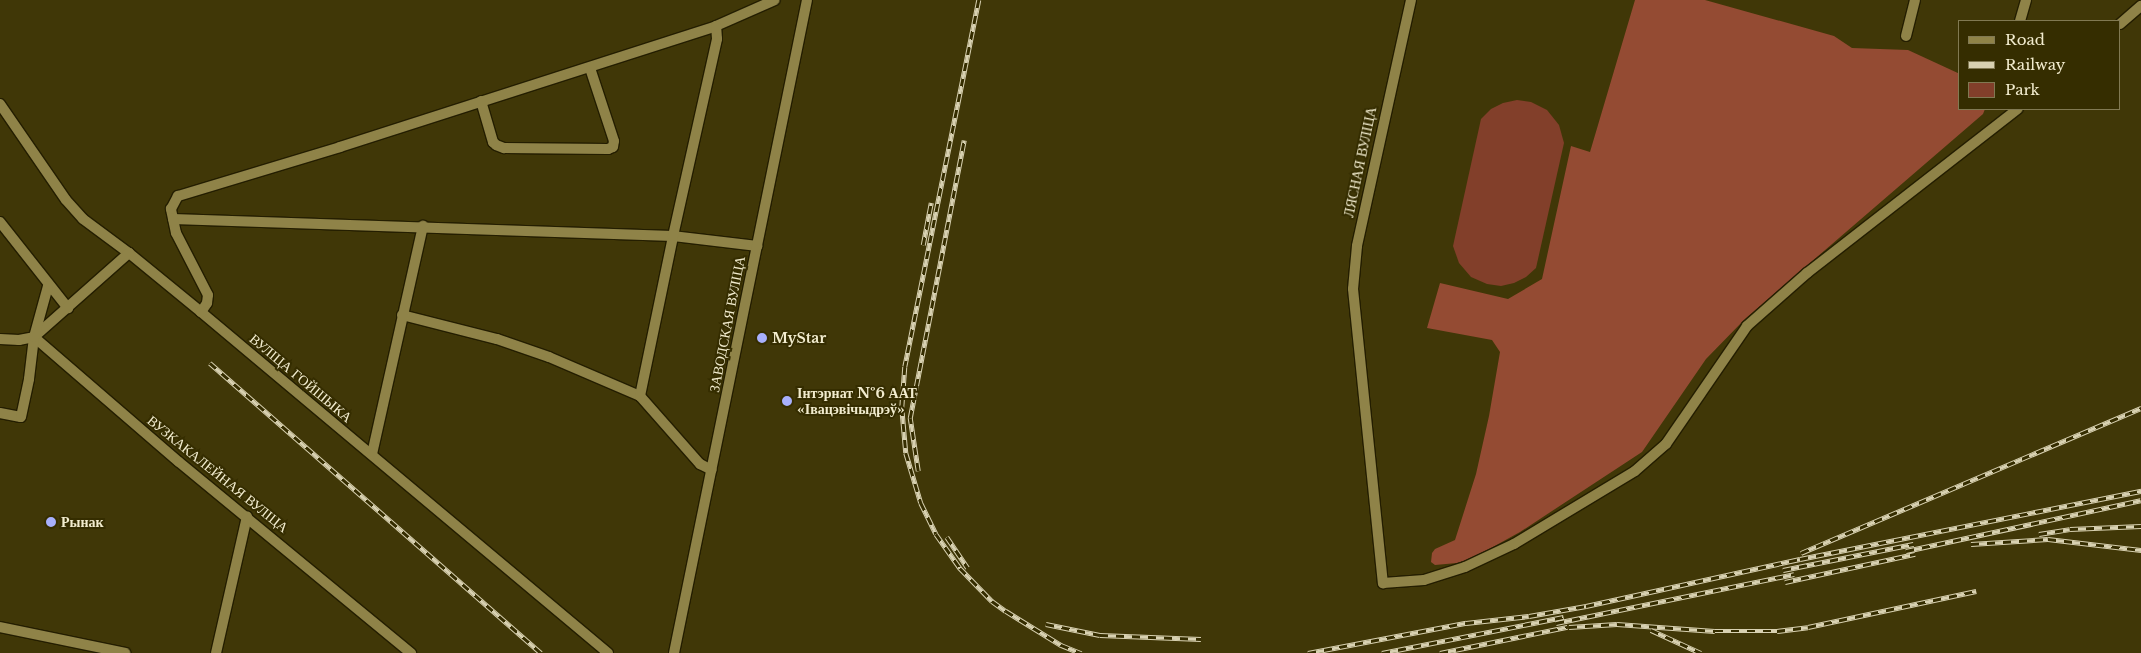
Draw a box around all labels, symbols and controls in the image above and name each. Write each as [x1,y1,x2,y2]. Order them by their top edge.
legend [1958,20,2121,110]
text: Road [2005,30,2045,49]
text: Railway [2005,55,2065,74]
text: Park [2005,80,2040,99]
street label: ЛЯСНАЯ ВУЛІЦА [1340,105,1380,219]
street label: ЗАВОДСКАЯ ВУЛІЦА [706,254,748,394]
street label: ВУЛІЦА ГОЙШЫКА [246,330,356,426]
place label: MyStar [772,330,826,346]
marker: MyStar [756,332,768,344]
place label: Інтэрнат №6 ААТ «Івацэвічыдрэў» [797,385,917,418]
marker: Інтэрнат №6 ААТ «Івацэвічыдрэў» [781,395,793,407]
street label: ВУЗКАКАЛЕЙНАЯ ВУЛІЦА [144,412,292,536]
place label: Рынак [61,514,104,530]
marker: Рынак [45,516,57,528]

